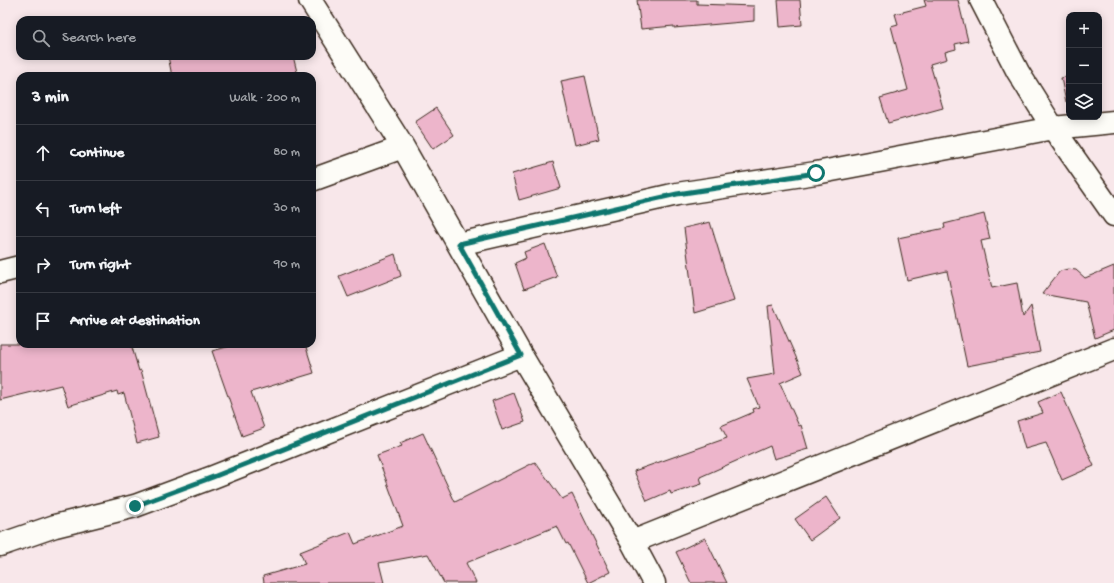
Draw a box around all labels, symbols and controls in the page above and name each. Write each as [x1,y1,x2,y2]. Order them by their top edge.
map controls [1066,12,1102,120]
button: + [1066,12,1102,48]
search box [16,16,316,60]
icon: search [30,27,52,49]
text: Search here [62,29,136,47]
button: − [1066,48,1102,84]
button: layers [1066,84,1102,120]
text: 3 min [32,88,69,108]
text: Walk · 200 m [229,91,300,106]
icon: ahead [32,142,54,164]
text: Continue [70,144,124,162]
text: 80 m [273,145,300,160]
route start [807,164,825,182]
icon: left [32,198,54,220]
text: Turn left [70,200,121,218]
text: 30 m [274,201,300,216]
icon: right [32,254,54,276]
text: Turn right [70,256,130,274]
text: 90 m [274,257,300,272]
icon: arrive [32,310,54,332]
text: Arrive at destination [70,312,200,330]
route end [126,497,144,515]

